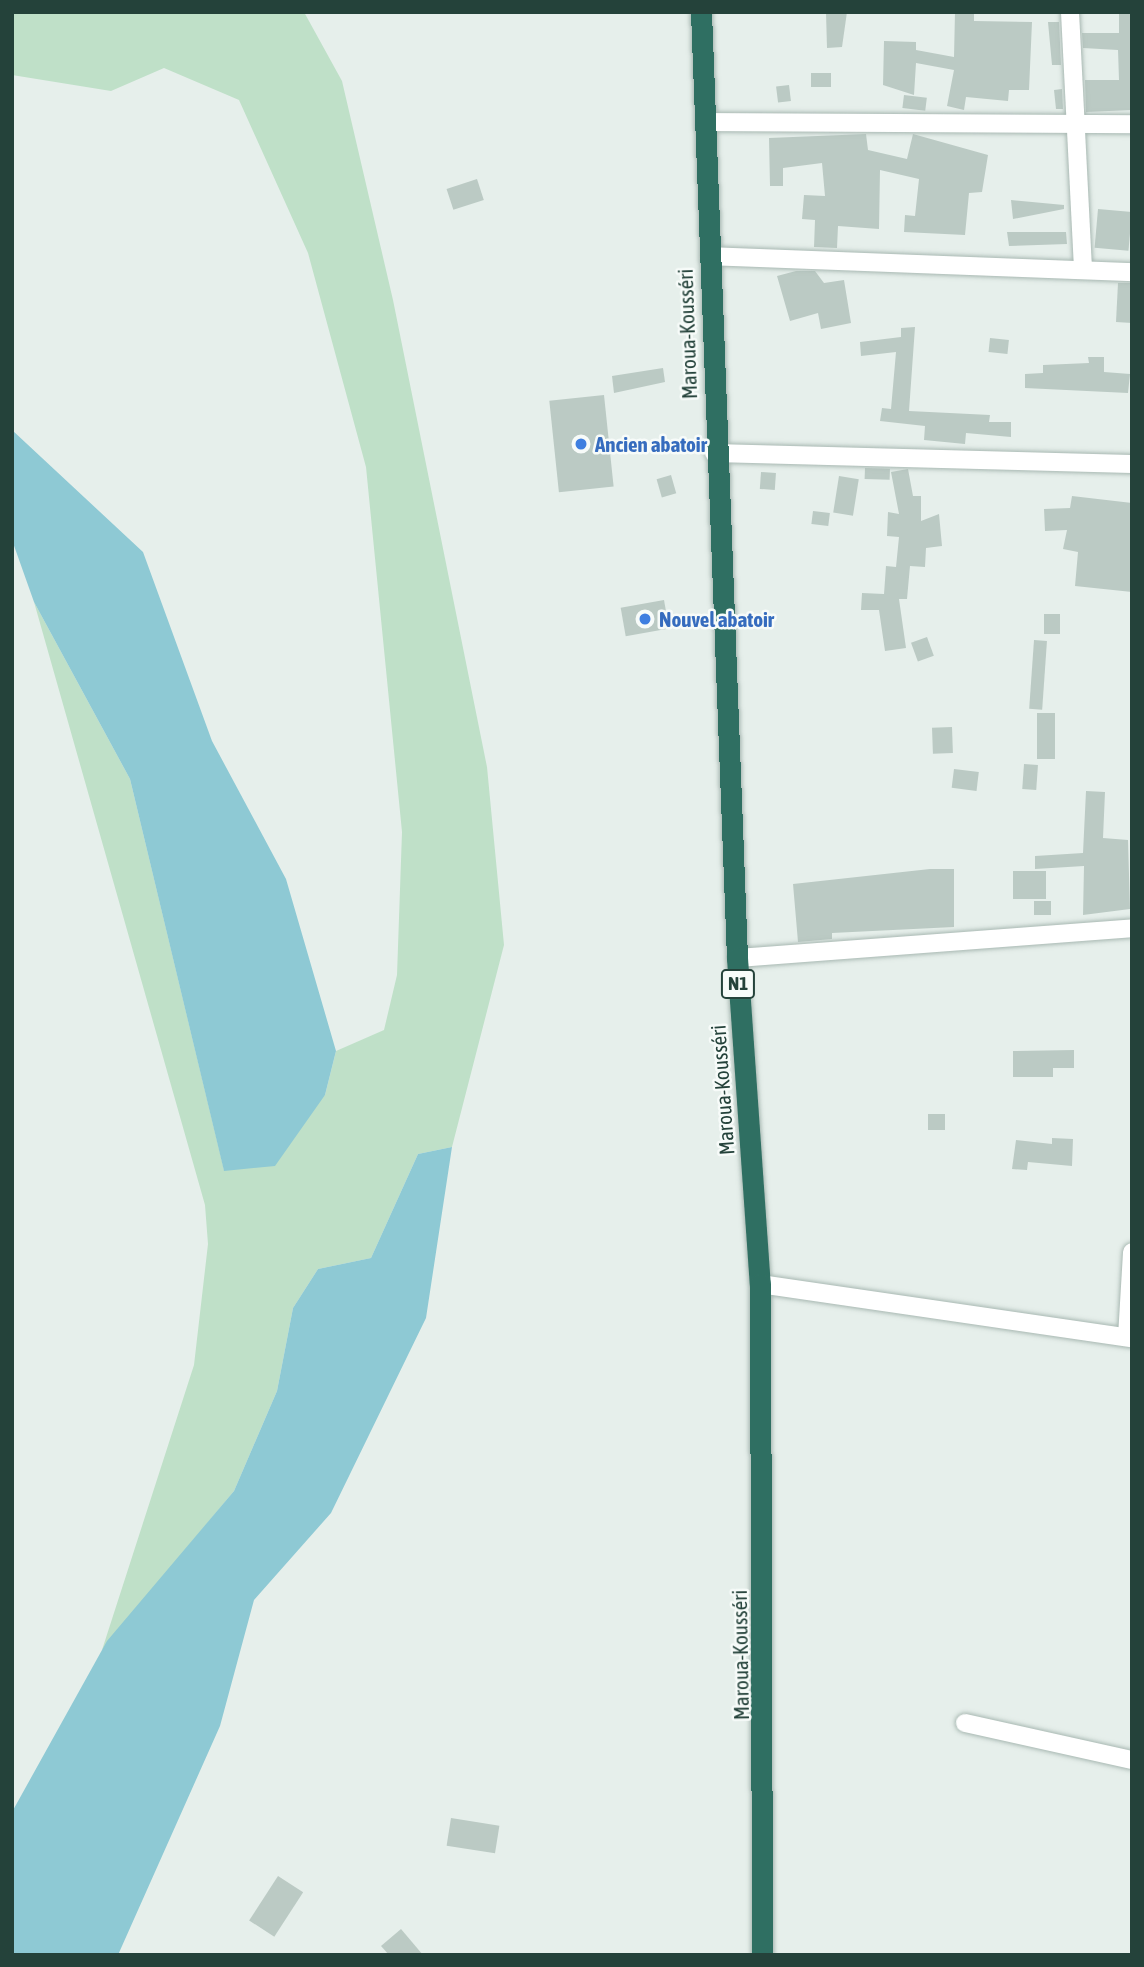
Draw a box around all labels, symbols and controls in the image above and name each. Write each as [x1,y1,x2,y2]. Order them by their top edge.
street label: Maroua-Kousséri [672,268,702,400]
place label: Ancien abatoir [595,431,707,457]
marker: Ancien abatoir [573,436,589,452]
place label: Nouvel abatoir [659,606,774,632]
marker: Nouvel abatoir [637,611,653,627]
road number: N1 [720,968,756,1000]
street label: Maroua-Kousséri [705,1024,739,1156]
street label: Maroua-Kousséri [726,1590,754,1720]

